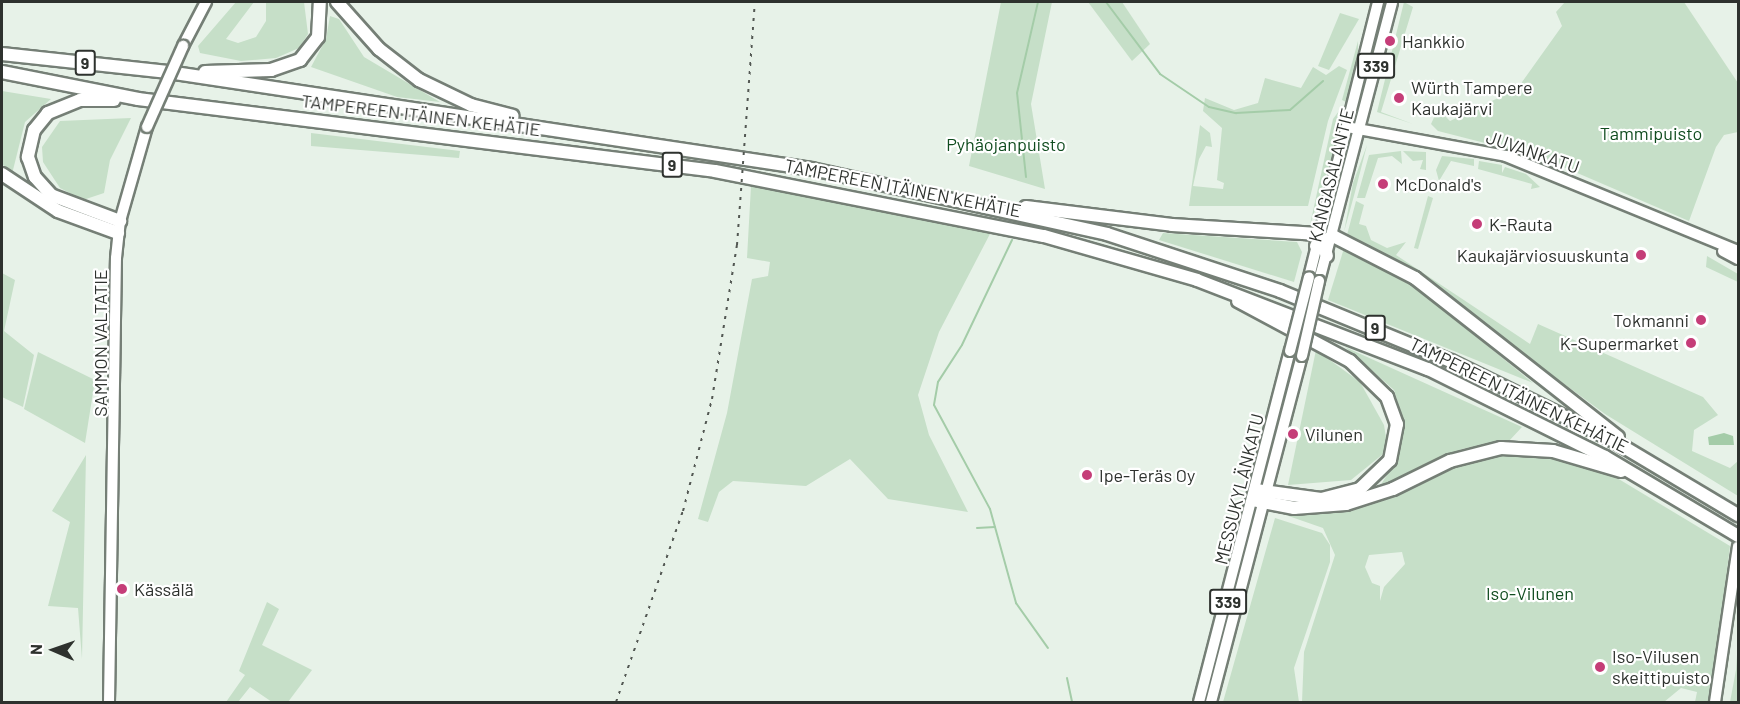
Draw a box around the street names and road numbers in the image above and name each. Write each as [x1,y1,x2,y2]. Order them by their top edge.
road number: 9 [74,50,96,76]
road number: 339 [1356,53,1396,79]
street label: TAMPEREEN ITÄINEN KEHÄTIE [300,90,542,140]
street label: KANGASALANTIE [1304,106,1358,244]
street label: JUVANKATU [1484,126,1582,178]
road number: 9 [662,152,682,178]
street label: TAMPEREEN ITÄINEN KEHÄTIE [783,154,1023,222]
street label: SAMMON VALTATIE [89,269,111,417]
road number: 9 [1364,315,1386,341]
street label: TAMPEREEN ITÄINEN KEHÄTIE [1406,333,1632,457]
street label: MESSUKYLÄNKATU [1210,411,1268,567]
road number: 339 [1208,589,1248,615]

